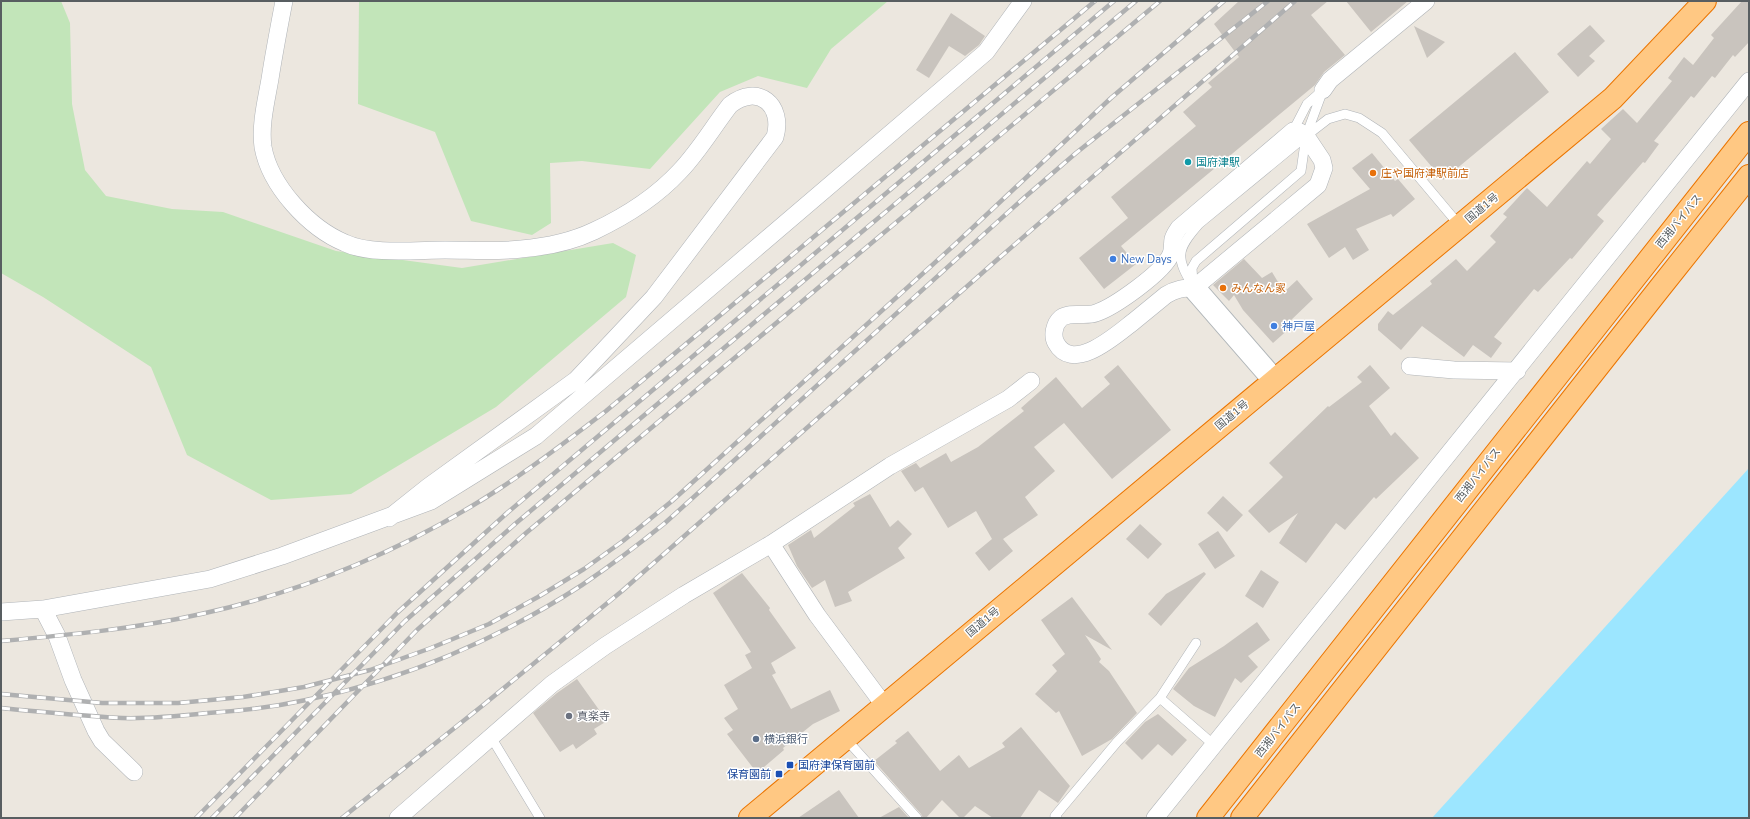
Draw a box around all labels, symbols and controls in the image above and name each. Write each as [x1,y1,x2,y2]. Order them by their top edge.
place label: 国府津駅 [1196,155,1240,170]
marker: 国府津駅 [1183,157,1193,167]
place label: 庄や国府津駅前店 [1381,166,1469,181]
marker: 庄や国府津駅前店 [1368,168,1378,178]
street label: 国道1号 [1462,190,1502,226]
street label: 西湘バイパス [1652,191,1706,251]
place label: New Days [1121,252,1172,267]
marker: New Days [1108,254,1118,264]
place label: みんなん家 [1231,281,1286,296]
marker: みんなん家 [1218,283,1228,293]
place label: 神戸屋 [1282,319,1315,334]
marker: 神戸屋 [1269,321,1279,331]
street label: 国道1号 [1212,397,1252,433]
street label: 西湘バイパス [1452,444,1504,506]
street label: 国道1号 [963,604,1003,640]
street label: 西湘バイパス [1252,699,1304,761]
place label: 真楽寺 [577,709,610,724]
marker: 真楽寺 [564,711,574,721]
place label: 横浜銀行 [764,732,808,747]
marker: 横浜銀行 [751,734,761,744]
place label: 国府津保育園前 [798,758,875,773]
marker: 国府津保育園前 [785,760,795,770]
place label: 保育園前 [727,767,771,782]
marker: 保育園前 [774,769,784,779]

